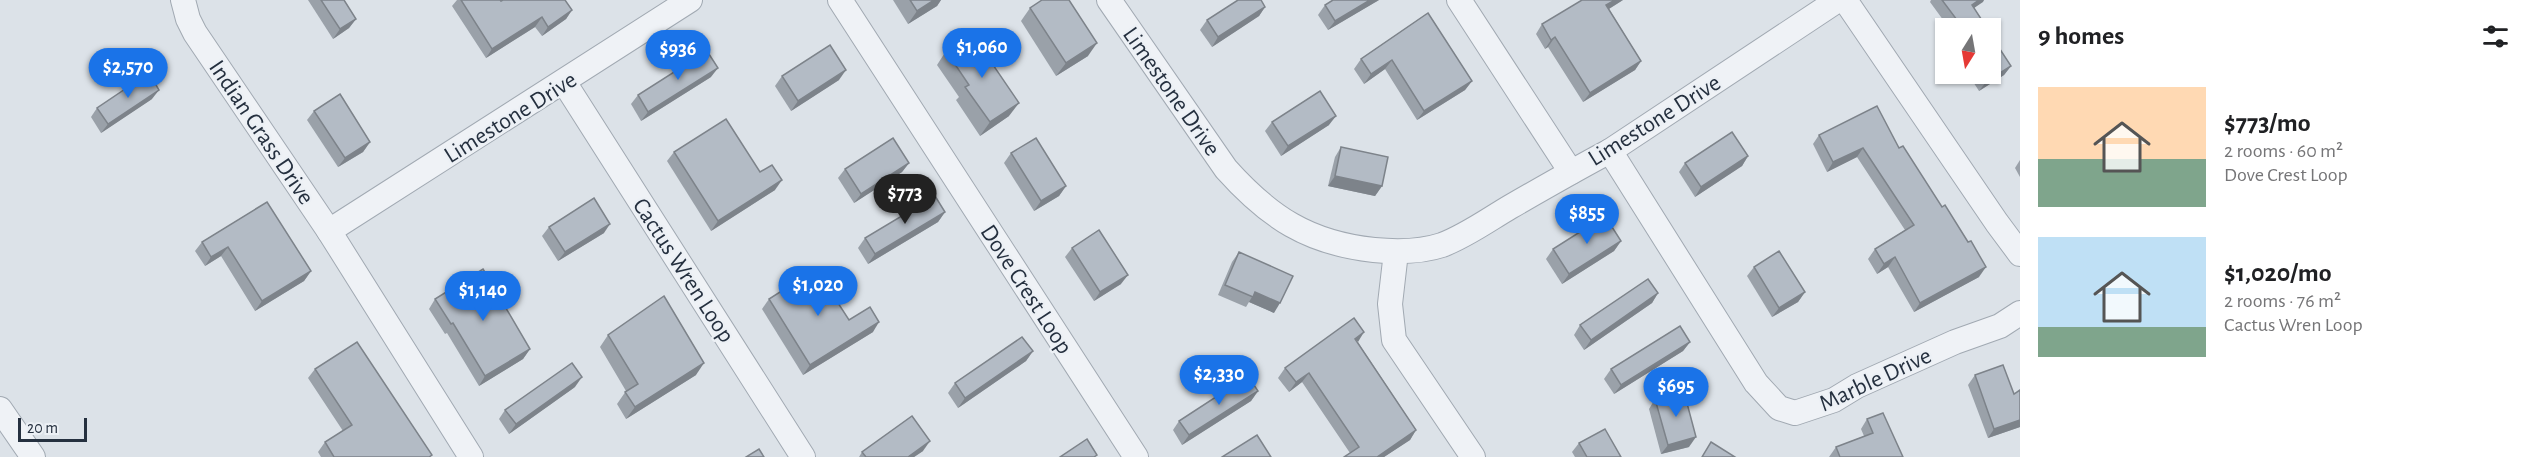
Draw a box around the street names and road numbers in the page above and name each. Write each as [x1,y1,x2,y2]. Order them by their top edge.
street label: Limestone Drive [1118,23,1224,160]
street label: Indian Grass Drive [204,56,318,209]
street label: Limestone Drive [440,68,581,168]
street label: Limestone Drive [1584,71,1725,171]
street label: Cactus Wren Loop [628,194,739,347]
street label: Dove Crest Loop [976,221,1077,358]
street label: Marble Drive [1816,344,1935,416]

